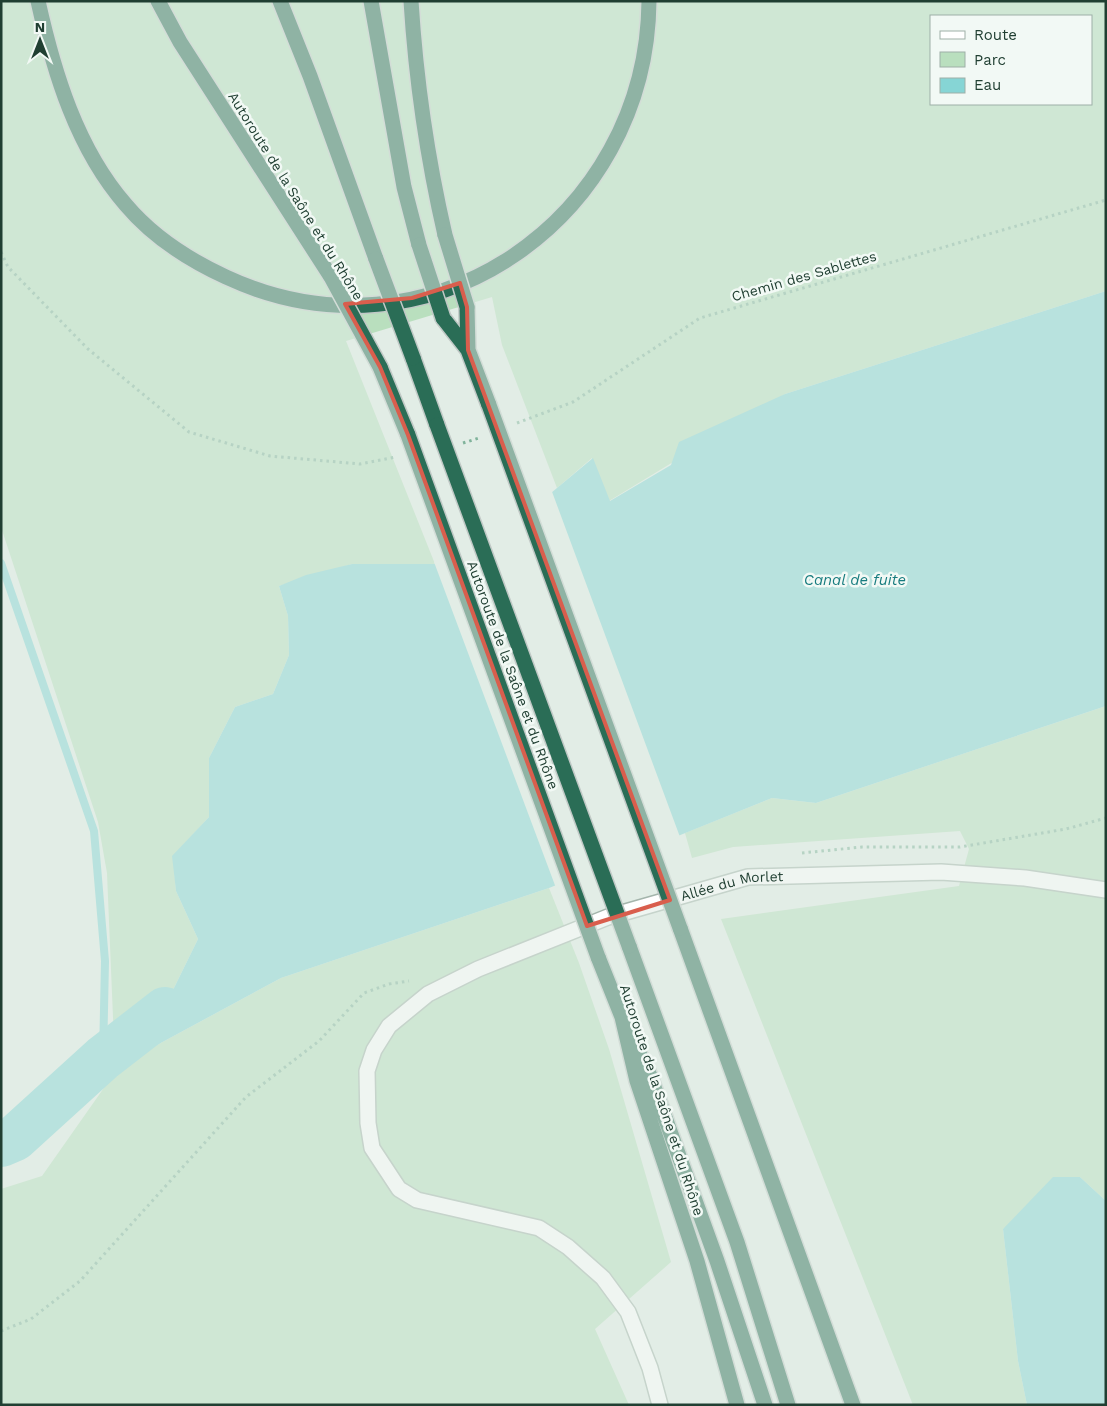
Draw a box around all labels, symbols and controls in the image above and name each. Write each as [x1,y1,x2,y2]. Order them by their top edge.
north arrow [15,15,65,65]
legend [930,15,1092,105]
text: N [35,19,45,35]
text: Route [974,26,1017,44]
text: Parc [974,51,1006,69]
text: Eau [974,76,1001,94]
street label: Autoroute de la Saône et du Rhône [225,89,367,303]
street label: Chemin des Sablettes [730,248,878,304]
street label: Autoroute de la Saône et du Rhône [464,559,562,791]
water label: Canal de fuite [804,571,906,589]
street label: Allée du Morlet [679,868,784,904]
street label: Autoroute de la Saône et du Rhône [617,982,707,1218]

